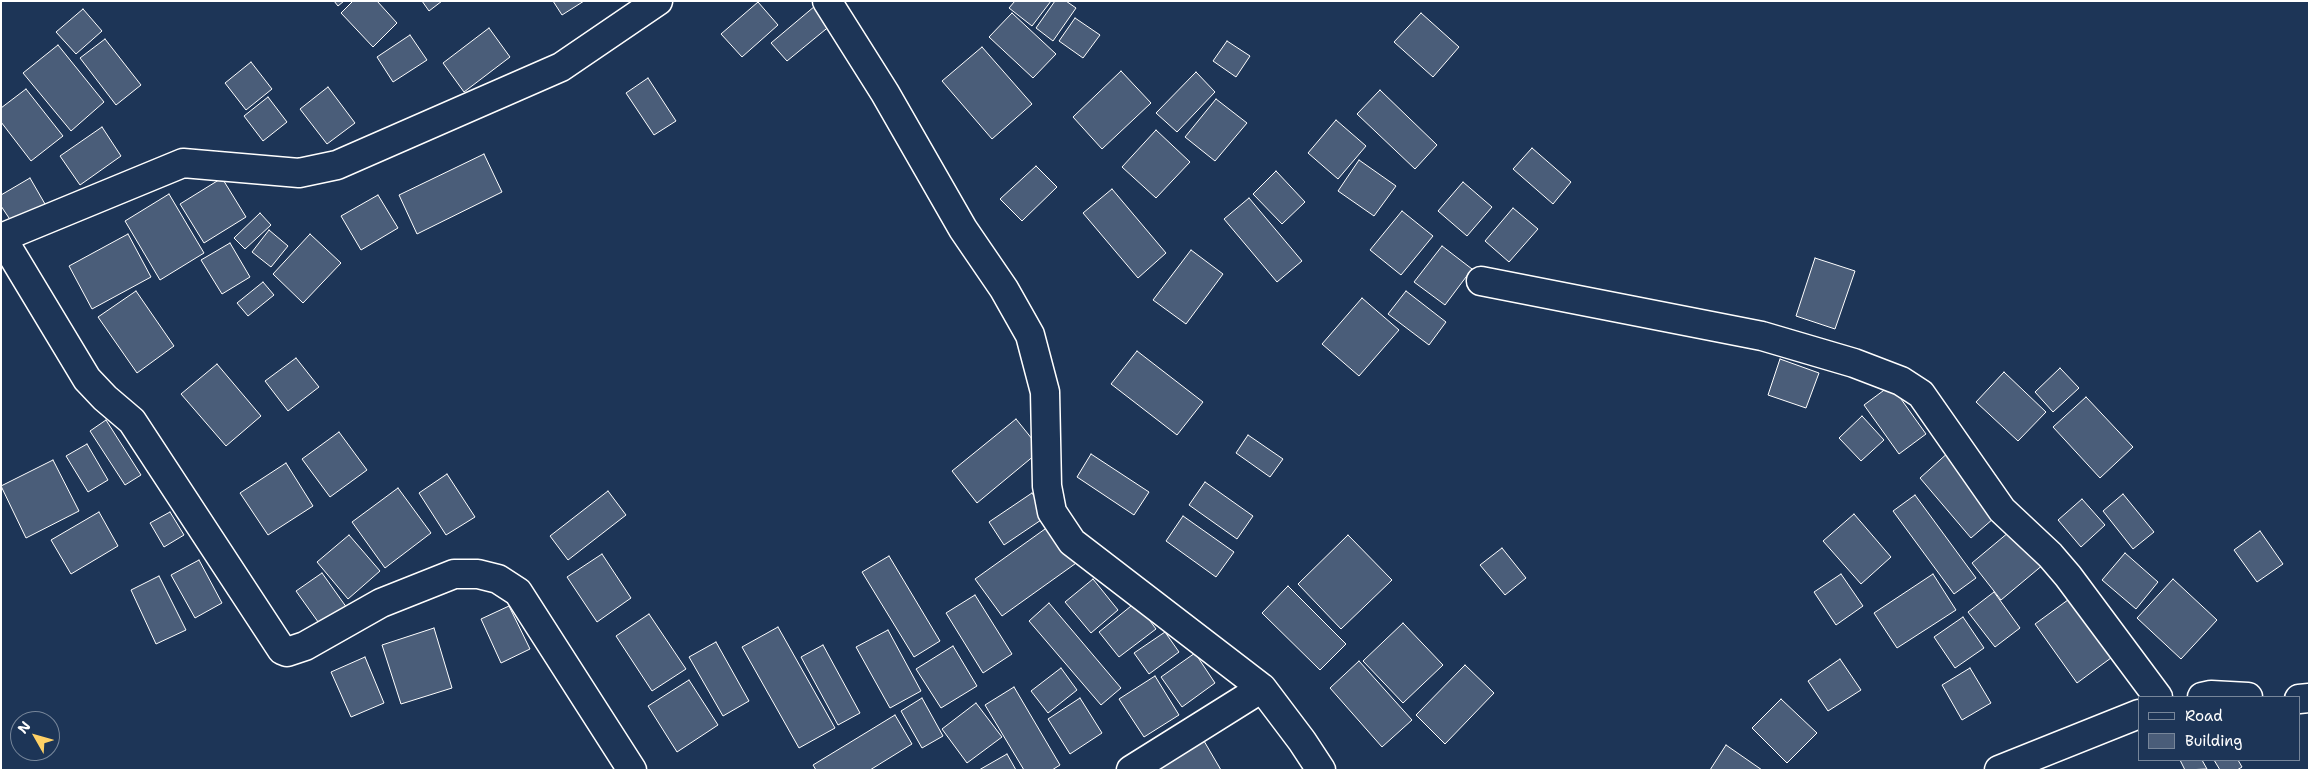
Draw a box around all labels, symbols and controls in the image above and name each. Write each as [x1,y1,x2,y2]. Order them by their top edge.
legend [2138,696,2300,761]
text: Road [2185,706,2223,726]
north arrow [10,711,60,761]
text: N [13,717,34,737]
text: Building [2185,731,2242,751]

